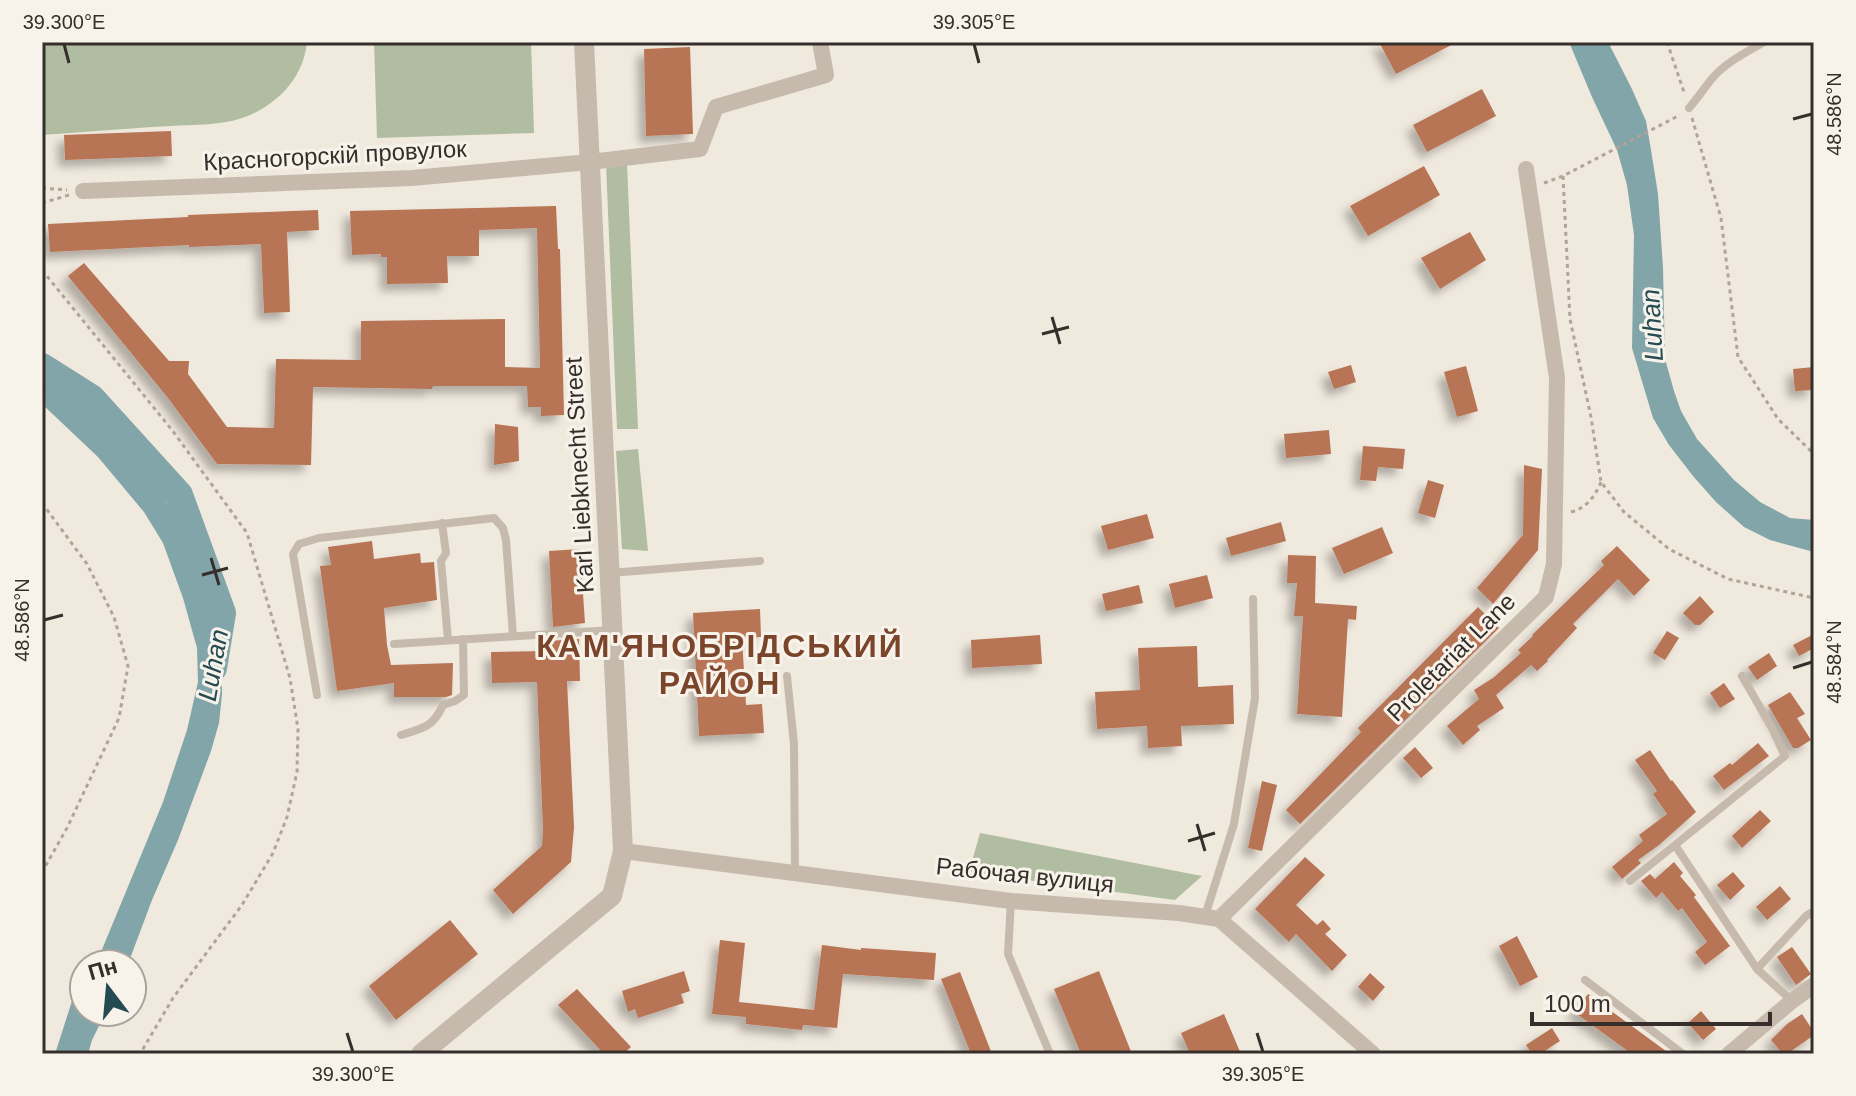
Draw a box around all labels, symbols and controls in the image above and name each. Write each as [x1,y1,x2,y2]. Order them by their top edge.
text: 39.300°E [23,11,105,33]
text: 39.305°E [933,11,1015,33]
text: 48.586°N [1823,72,1845,156]
street label: Красногорскій провулок [203,135,468,175]
water label: Luhan [1635,288,1669,362]
street label: Karl Liebknecht Street [559,356,599,594]
text: 48.586°N [11,578,33,662]
street label: Proletariat Lane [1382,588,1520,726]
text: 48.584°N [1823,620,1845,704]
water label: Luhan [192,627,234,703]
district label: КАМ'ЯНОБРІДСЬКИЙ РАЙОН [536,628,904,701]
street label: Рабочая вулиця [935,852,1115,898]
north arrow [68,948,148,1028]
text: Пн [85,953,120,985]
scale bar [1532,976,1770,1026]
text: 100 m [1544,990,1611,1017]
text: 39.300°E [312,1063,394,1085]
text: 39.305°E [1222,1063,1304,1085]

